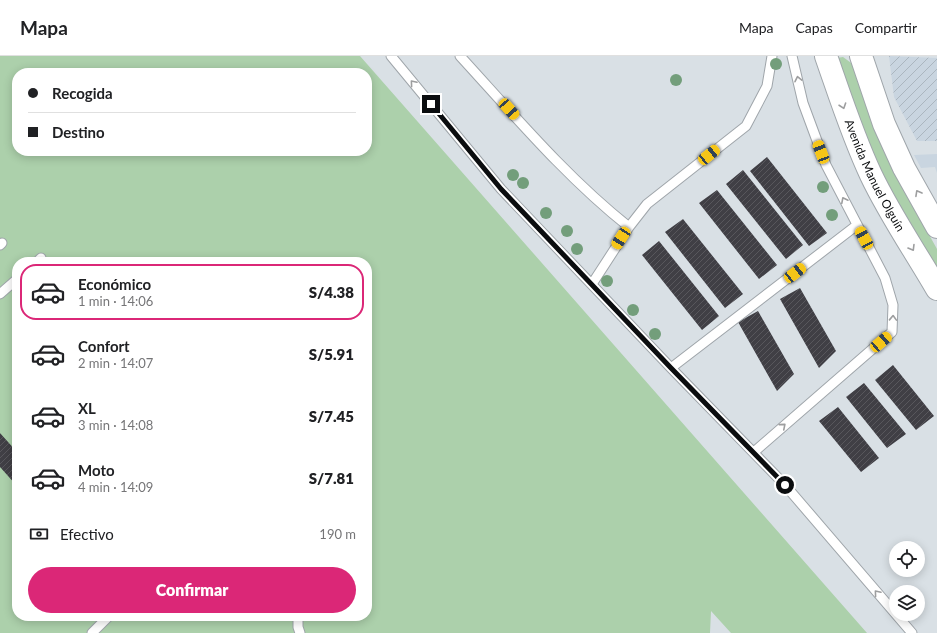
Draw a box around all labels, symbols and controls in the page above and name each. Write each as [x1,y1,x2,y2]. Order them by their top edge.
text: Mapa [20,16,68,39]
text: Mapa [739,19,774,36]
text: Capas [796,19,833,36]
text: Compartir [855,19,917,36]
one-way arrow [794,76,802,82]
one-way arrow [411,80,418,88]
text: Recogida [52,84,113,102]
route end [422,95,440,113]
car [497,96,521,122]
one-way arrow [838,102,847,109]
street label: Avenida Manuel Olguín [842,117,908,234]
text: Destino [52,123,105,141]
car [811,139,831,165]
car [696,143,722,167]
one-way arrow [915,190,922,198]
one-way arrow [841,196,849,204]
car [609,225,633,251]
car [853,225,875,251]
one-way arrow [908,244,915,251]
car [782,261,808,285]
icon: car [30,274,66,310]
text: Económico [78,275,151,293]
text: S/4.38 [309,283,354,301]
text: 1 min · 14:06 [78,293,153,309]
one-way arrow [889,315,897,321]
car [868,330,894,354]
icon: car [30,336,66,372]
text: Confort [78,337,130,355]
text: S/5.91 [309,345,354,363]
text: 2 min · 14:07 [78,355,153,371]
icon: car [30,398,66,434]
text: XL [78,399,96,417]
text: S/7.45 [309,407,354,425]
text: 3 min · 14:08 [78,417,153,433]
one-way arrow [778,424,786,431]
icon: car [30,460,66,496]
text: Moto [78,461,115,479]
text: S/7.81 [309,469,354,487]
route start [776,476,794,494]
text: 4 min · 14:09 [78,479,153,495]
icon: cash [28,523,50,545]
text: Efectivo [60,525,114,543]
text: 190 m [319,526,356,542]
map controls [889,541,925,621]
button: locate [889,541,925,577]
button: Confirmar [28,567,356,613]
button: layers [889,585,925,621]
one-way arrow [875,590,882,597]

